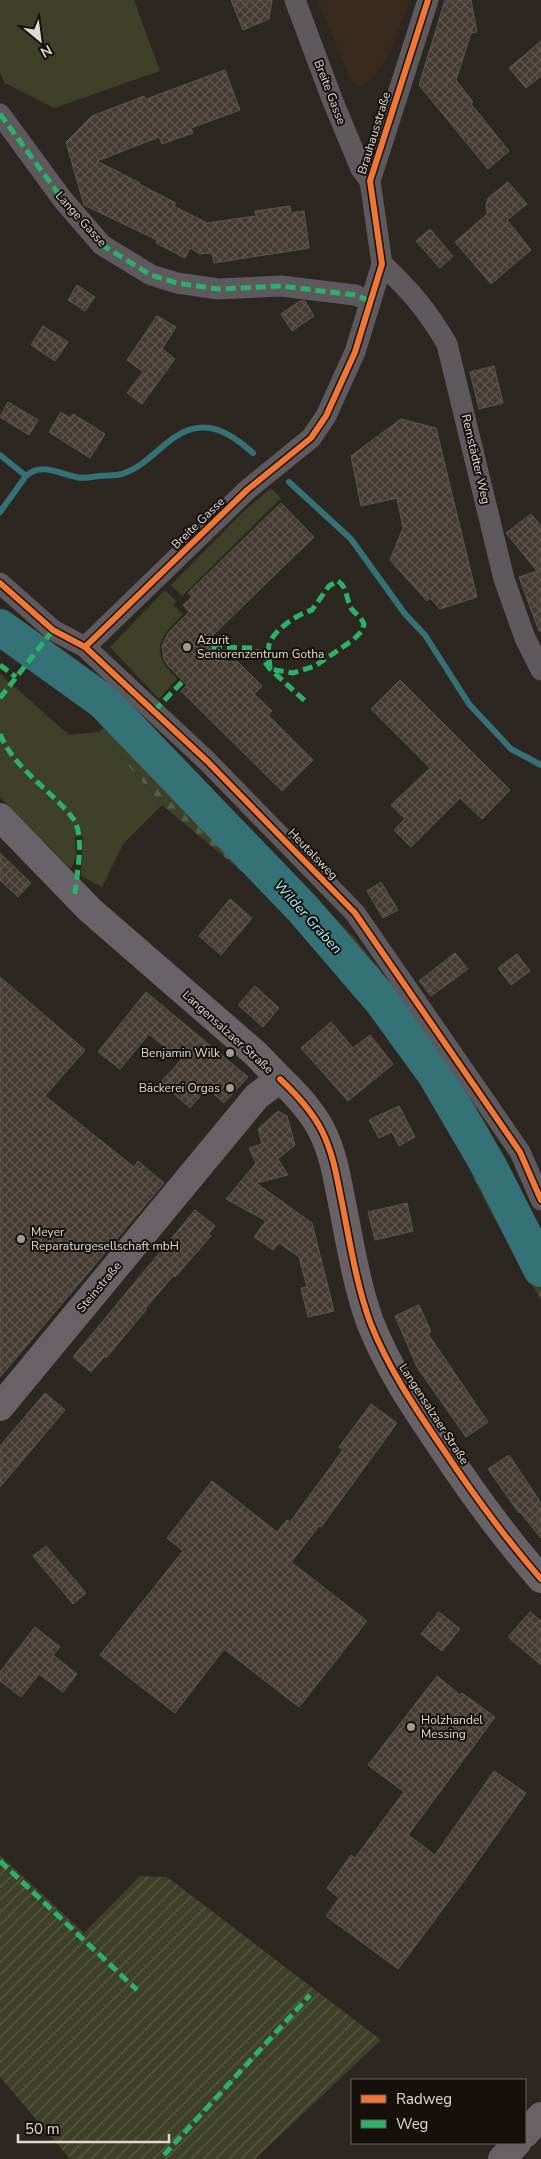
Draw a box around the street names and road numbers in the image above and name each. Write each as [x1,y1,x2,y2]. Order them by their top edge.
street label: Breite Gasse [310,57,350,127]
street label: Brauhausstraße [354,90,394,176]
street label: Lange Gasse [52,188,110,250]
street label: Remstädter Weg [458,413,494,505]
street label: Breite Gasse [168,494,228,552]
street label: Heutalsweg [285,825,341,883]
street label: Langensalzaer Straße [179,987,277,1077]
street label: Steinstraße [73,1258,125,1316]
street label: Langensalzaer Straße [395,1361,473,1467]

